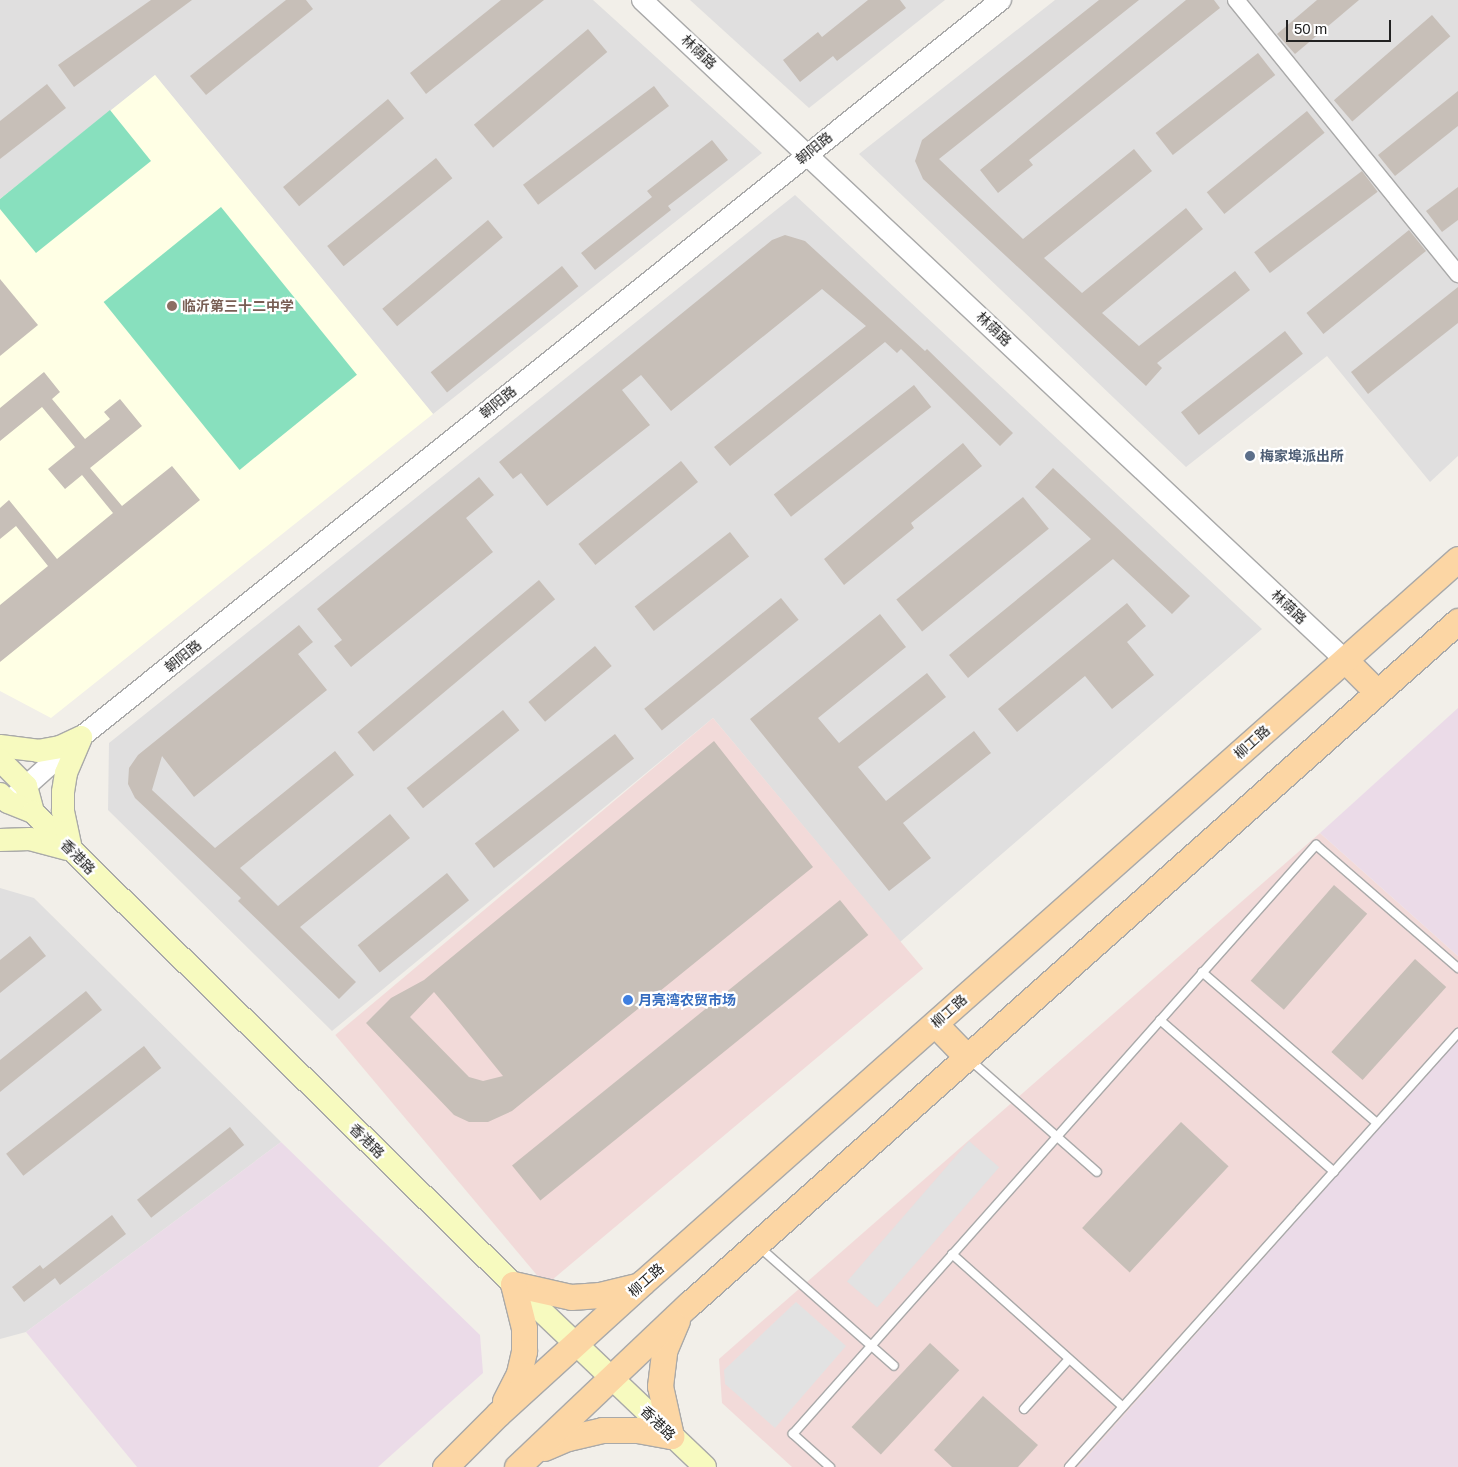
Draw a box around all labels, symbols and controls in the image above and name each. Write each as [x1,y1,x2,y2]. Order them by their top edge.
scale bar [1288,10,1393,42]
text: 50 m [1294,20,1327,37]
street label: 林荫路 [678,32,720,72]
street label: 朝阳路 [792,128,836,168]
place label: 临沂第三十二中学 [182,298,294,314]
marker: 临沂第三十二中学 [166,300,178,312]
street label: 林荫路 [973,309,1015,349]
street label: 朝阳路 [476,382,520,422]
place label: 梅家埠派出所 [1260,448,1344,464]
marker: 梅家埠派出所 [1244,450,1256,462]
street label: 林荫路 [1268,587,1310,627]
street label: 朝阳路 [161,636,205,676]
street label: 柳工路 [1231,722,1273,762]
street label: 香港路 [57,836,99,878]
street label: 柳工路 [928,991,970,1031]
place label: 月亮湾农贸市场 [638,992,736,1008]
marker: 月亮湾农贸市场 [622,994,634,1006]
street label: 香港路 [346,1120,388,1162]
street label: 柳工路 [625,1260,667,1300]
street label: 香港路 [637,1402,679,1444]

